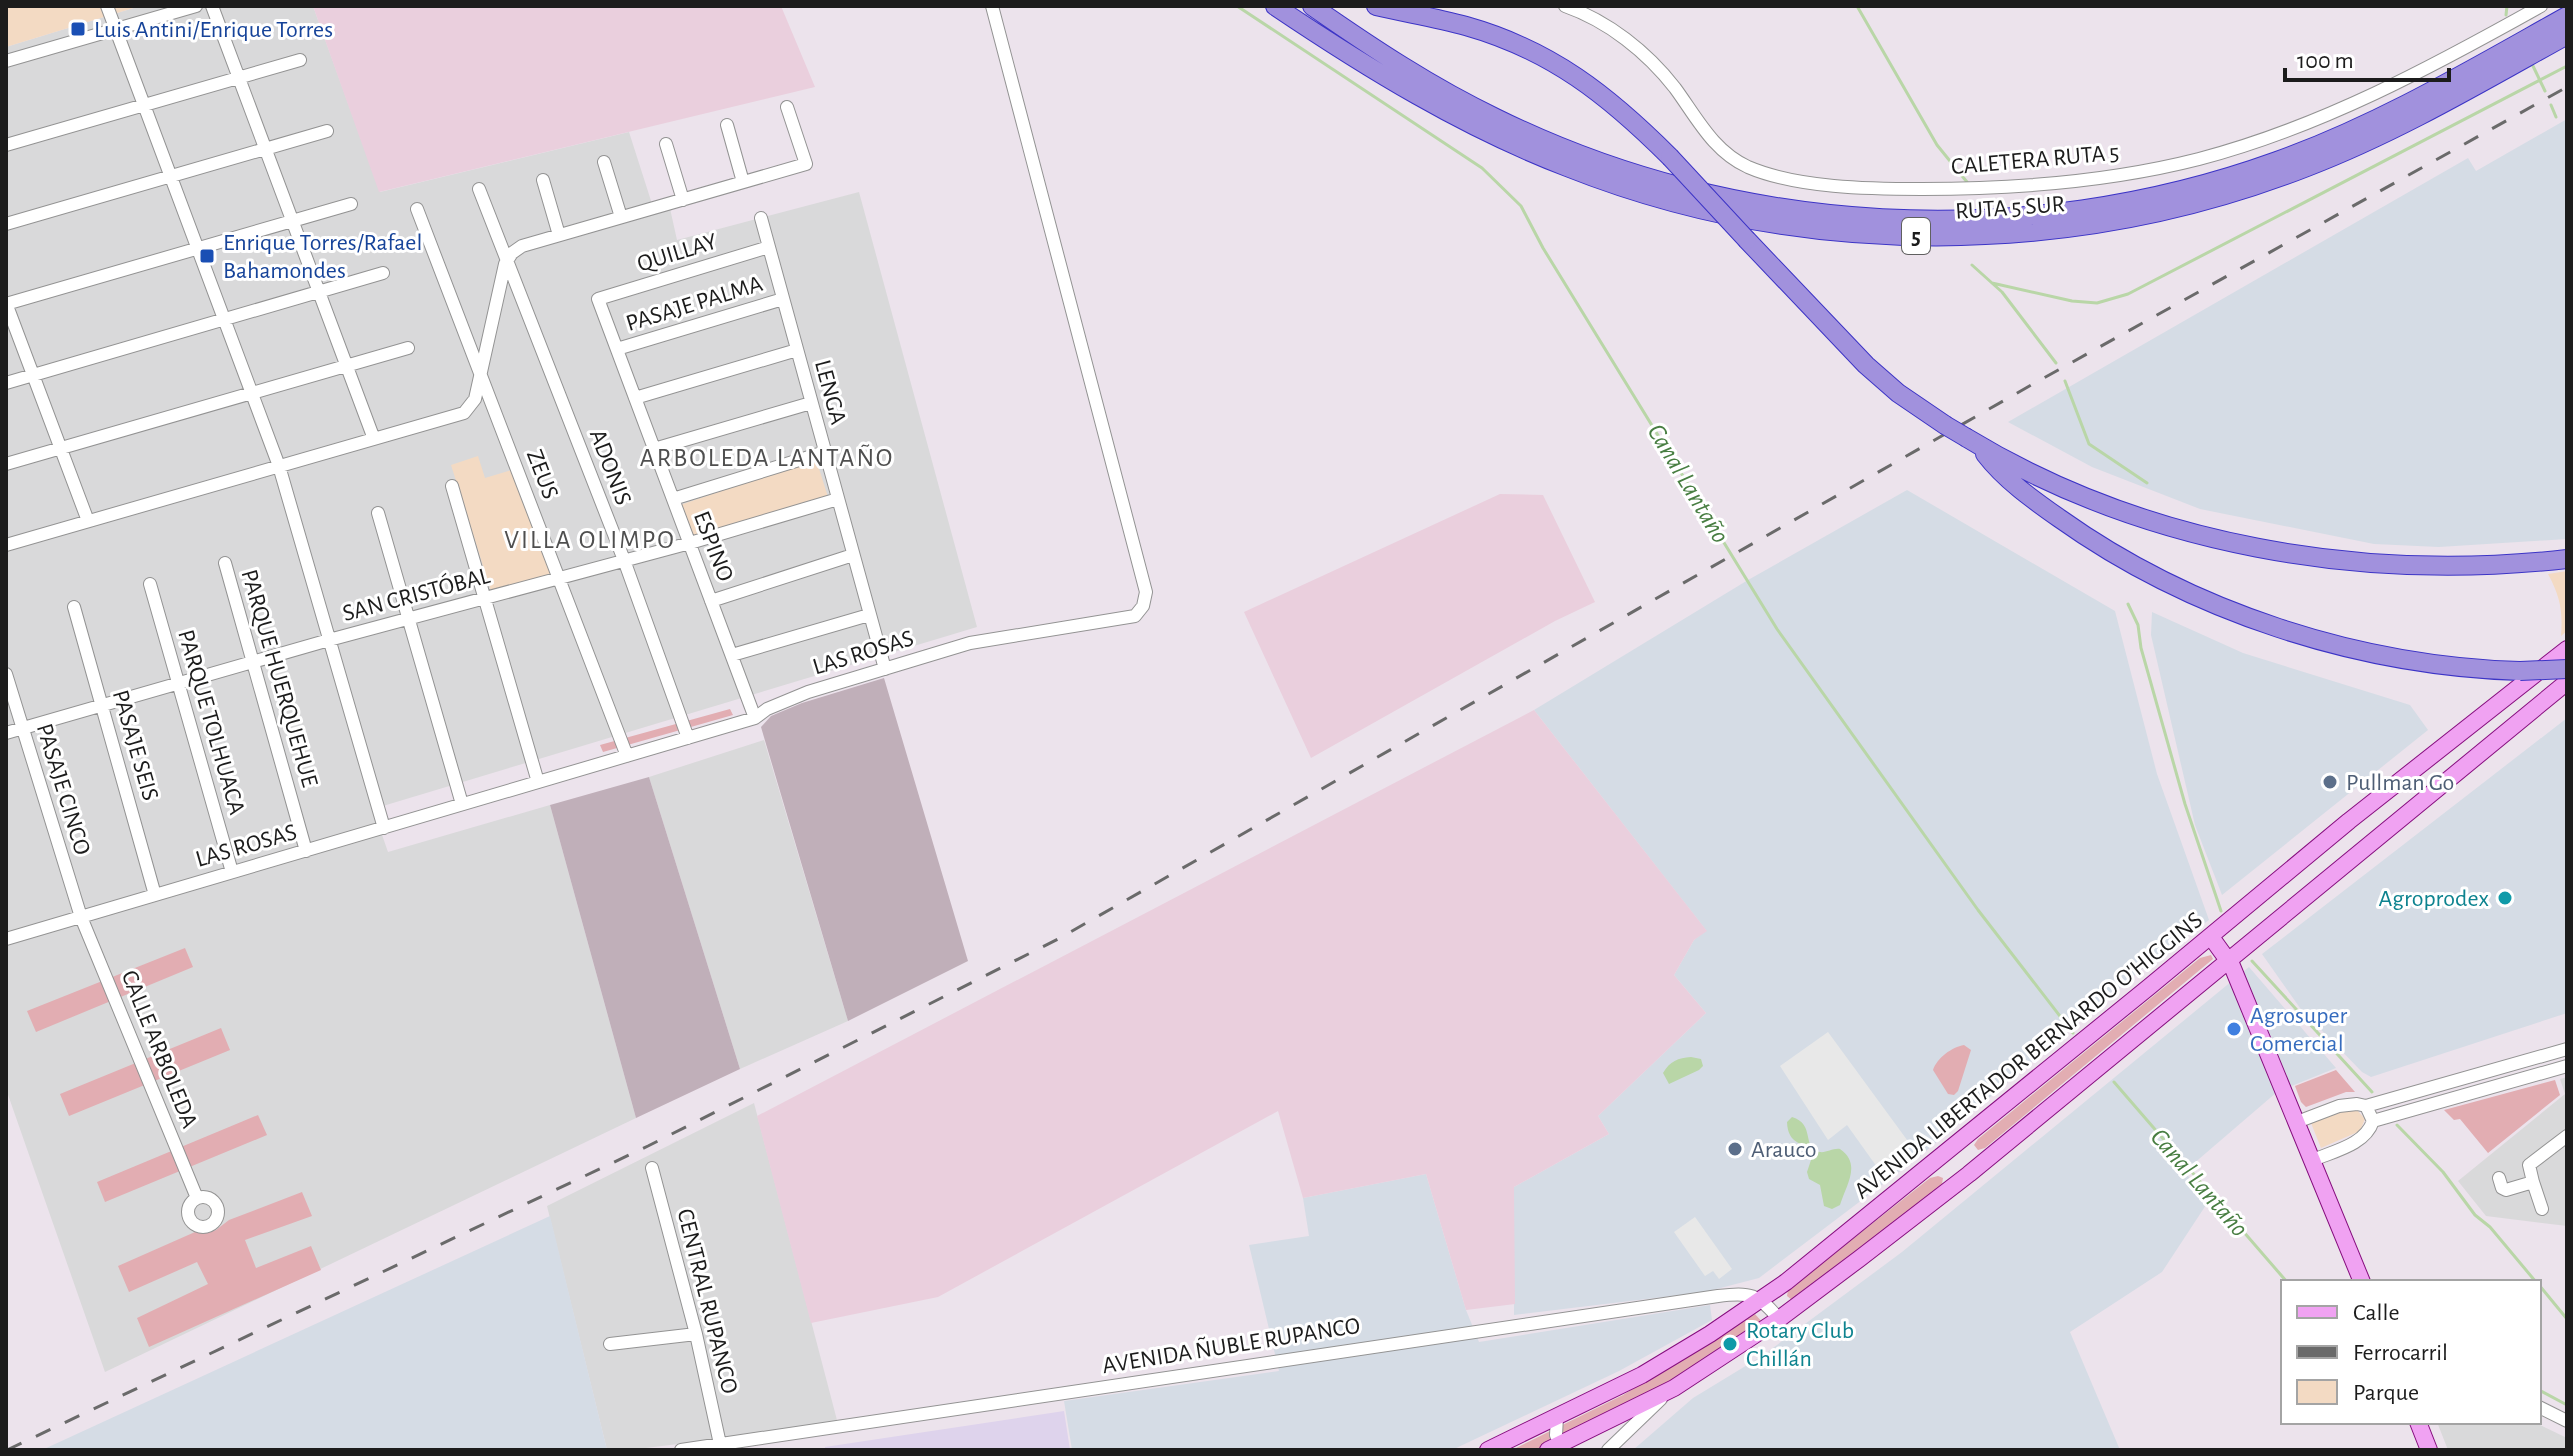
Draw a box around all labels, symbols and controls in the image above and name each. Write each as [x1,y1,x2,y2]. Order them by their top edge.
place label: Luis Antini/Enrique Torres [94,18,333,42]
marker: Luis Antini/Enrique Torres [69,20,87,38]
scale bar [2285,32,2449,82]
text: 100 m [2297,49,2354,73]
street label: CALETERA RUTA 5 [1950,141,2120,179]
street label: RUTA 5 SUR [1954,192,2066,224]
road number: 5 [1902,218,1930,254]
street label: QUILLAY [635,229,720,276]
place label: Enrique Torres/Rafael Bahamondes [223,231,422,283]
marker: Enrique Torres/Rafael Bahamondes [198,247,216,265]
street label: PASAJE PALMA [623,272,765,336]
street label: LENGA [810,357,850,427]
water label: Canal Lantaño [1643,419,1734,548]
street label: ADONIS [585,426,635,508]
district label: ARBOLEDA LANTAÑO [640,444,894,471]
street label: ZEUS [522,446,562,502]
street label: ESPINO [689,508,737,585]
district label: VILLA OLIMPO [504,527,676,553]
street label: SAN CRISTÓBAL [339,562,493,626]
street label: PARQUE HUERQUEHUE [236,567,322,790]
street label: LAS ROSAS [810,626,917,680]
street label: PARQUE TOLHUACA [173,627,249,818]
street label: PASAJE SEIS [108,687,162,803]
street label: PASAJE CINCO [32,721,94,858]
place label: Pullman Go [2346,771,2454,795]
marker: Pullman Go [2321,773,2339,791]
street label: LAS ROSAS [193,820,300,872]
place label: Agroprodex [2379,887,2490,911]
marker: Agroprodex [2496,889,2514,907]
street label: AVENIDA LIBERTADOR BERNARDO O'HIGGINS [1850,908,2207,1204]
street label: CALLE ARBOLEDA [117,967,202,1132]
place label: Agrosuper Comercial [2250,1004,2347,1056]
marker: Agrosuper Comercial [2225,1020,2243,1038]
water label: Canal Lantaño [2146,1124,2253,1242]
place label: Arauco [1751,1138,1816,1162]
marker: Arauco [1726,1140,1744,1158]
street label: CENTRAL RUPANCO [672,1206,742,1396]
legend [2281,1280,2541,1424]
text: Calle [2353,1301,2400,1325]
street label: AVENIDA ÑUBLE RUPANCO [1100,1312,1362,1378]
place label: Rotary Club Chillán [1746,1319,1854,1371]
marker: Rotary Club Chillán [1721,1335,1739,1353]
text: Ferrocarril [2353,1341,2448,1365]
text: Parque [2353,1381,2419,1405]

